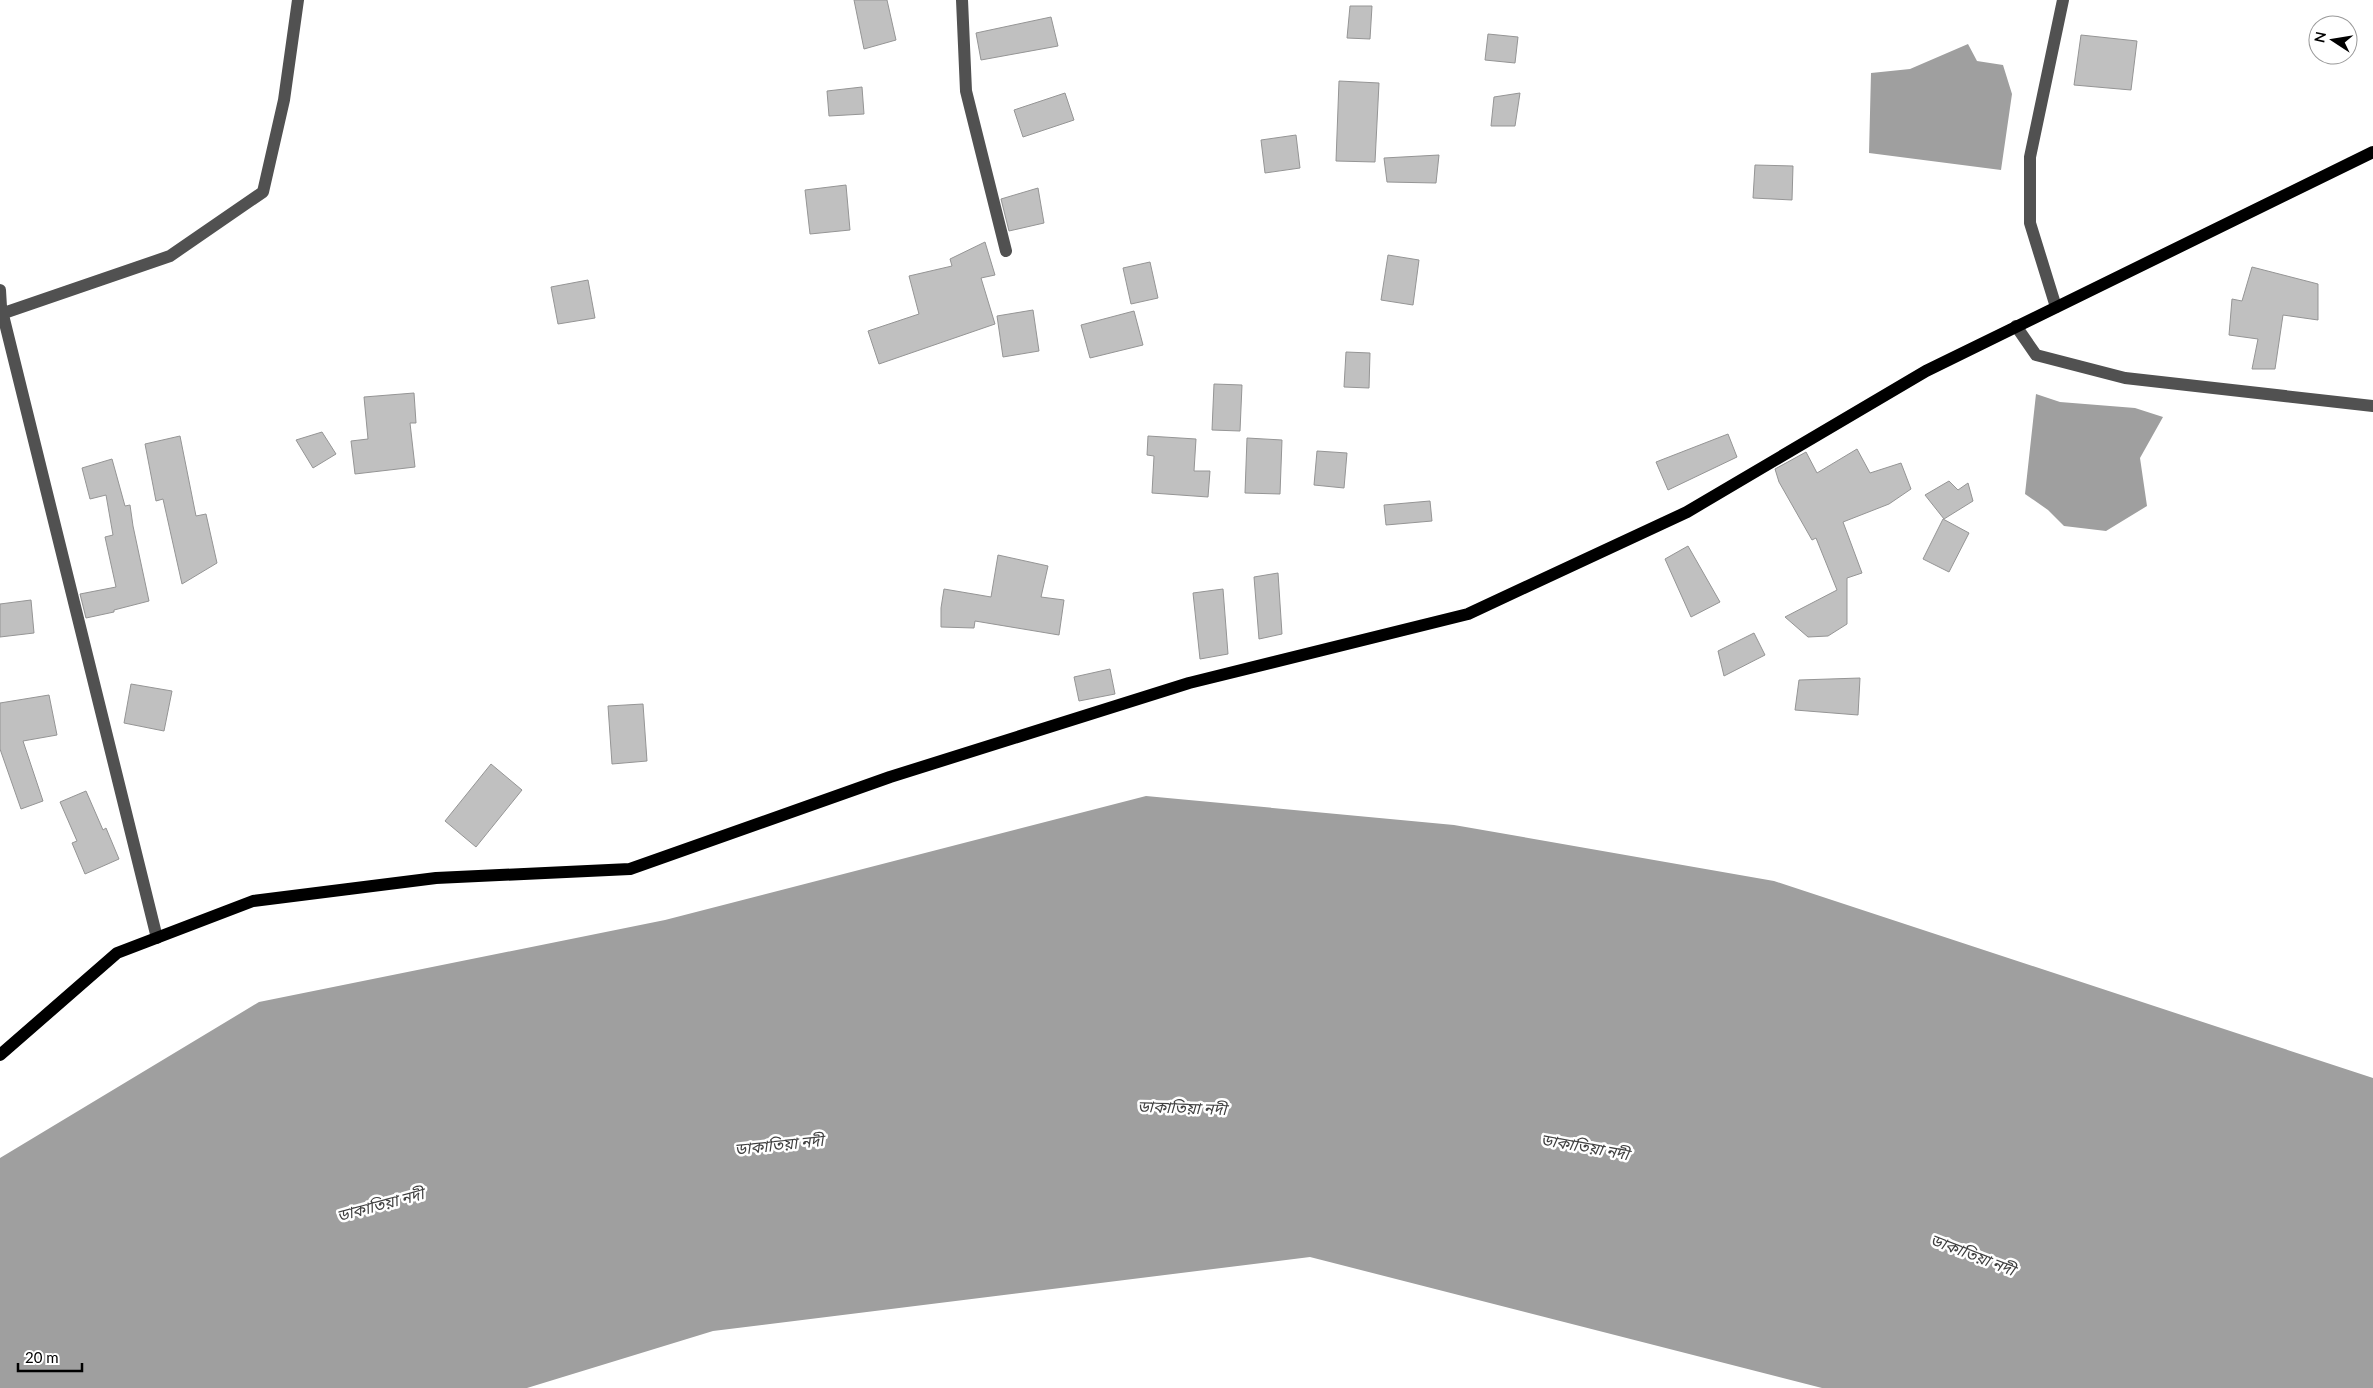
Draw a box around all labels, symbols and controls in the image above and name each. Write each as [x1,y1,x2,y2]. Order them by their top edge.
north arrow [2308,15,2358,65]
text: N [2310,30,2329,44]
water label: ডাকাতিয়া নদী [1137,1096,1230,1118]
water label: ডাকাতিয়া নদী [1539,1129,1633,1164]
water label: ডাকাতিয়া নদী [734,1130,827,1158]
water label: ডাকাতিয়া নদী [334,1183,428,1225]
water label: ডাকাতিয়া নদী [1928,1229,2021,1280]
scale bar [18,1340,81,1372]
text: 20 m [25,1348,59,1366]

